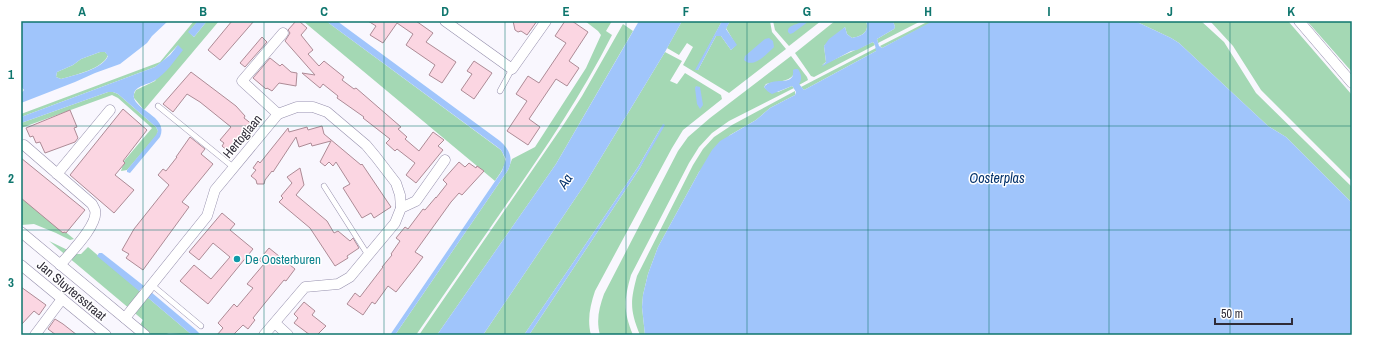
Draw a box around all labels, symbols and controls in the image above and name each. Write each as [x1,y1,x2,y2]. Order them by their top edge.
text: A [78,3,86,20]
text: B [199,3,207,20]
text: C [320,3,328,20]
text: D [441,3,449,20]
text: E [562,3,570,20]
text: F [683,3,690,20]
text: G [803,3,811,20]
text: H [924,3,932,20]
text: I [1048,3,1051,20]
text: J [1167,3,1173,20]
text: K [1287,3,1295,20]
text: 1 [8,66,14,83]
street label: Hertoglaan [219,111,266,162]
water label: Oosterplas [969,169,1025,187]
text: 2 [8,170,14,187]
water label: Aa [553,170,576,193]
place label: De Oosterburen [245,251,321,268]
marker: De Oosterburen [232,254,242,264]
street label: Jan Sluytersstraat [34,256,110,324]
text: 3 [8,274,14,291]
scale bar [1215,300,1292,326]
text: 50 m [1221,306,1243,322]

